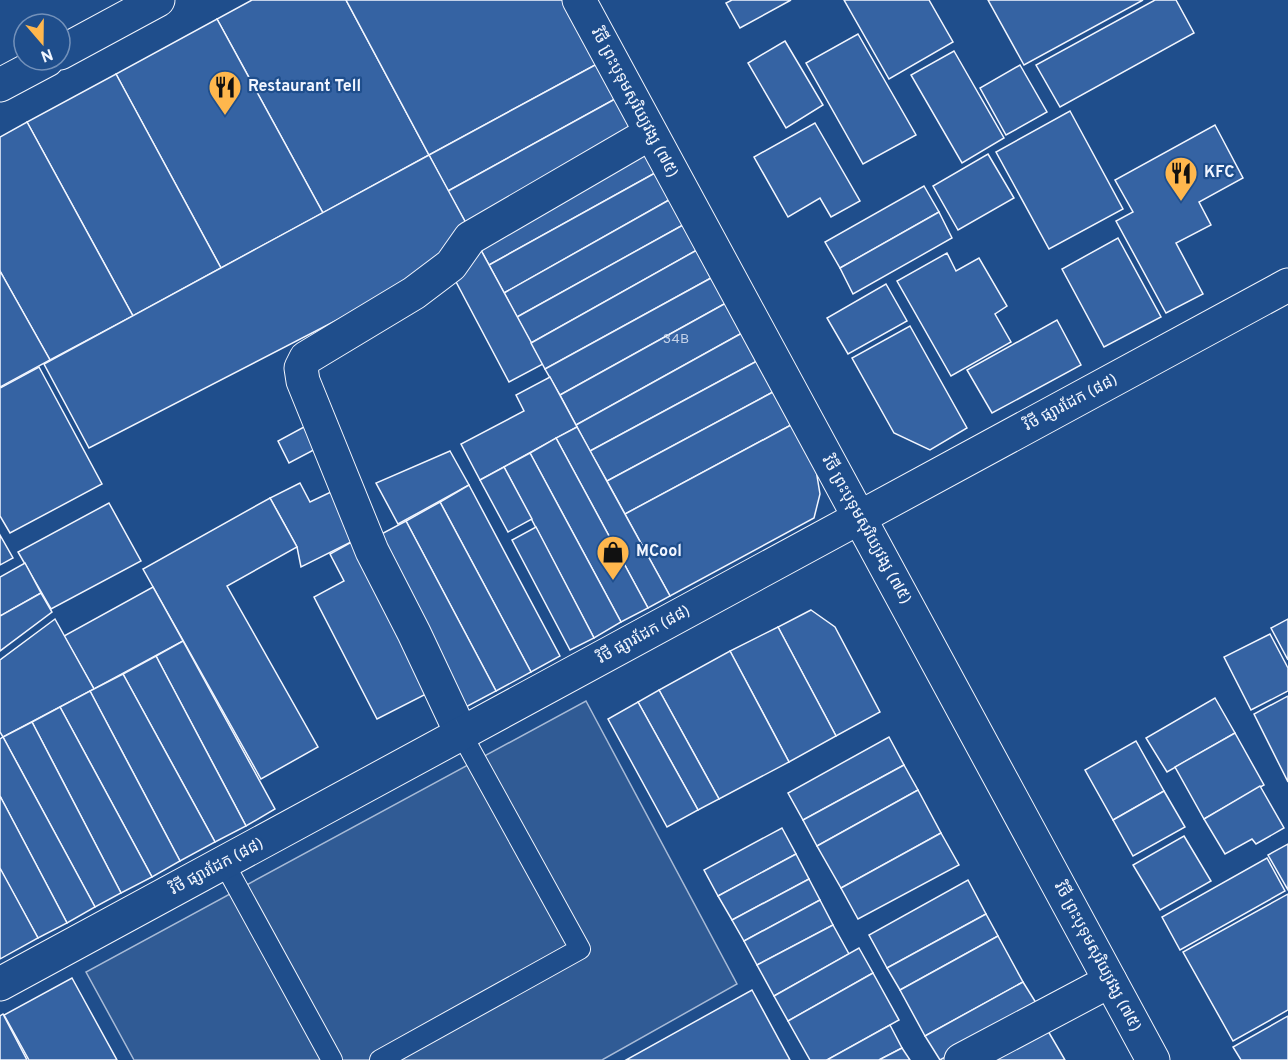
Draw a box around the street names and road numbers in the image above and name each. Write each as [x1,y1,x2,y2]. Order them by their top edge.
street label: វិថី ព្រះបុទុមសុរិយ្យវង្ស (៧៥) [586,23,684,181]
street label: វិថី ផ្សារដែក (៨៨) [1019,368,1121,436]
street label: វិថី ព្រះបុទុមសុរិយ្យវង្ស (៧៥) [816,450,917,608]
street label: វិថី ផ្សារដែក (៨៨) [592,599,694,669]
street label: វិថី ផ្សារដែក (៨៨) [165,832,267,900]
street label: វិថី ព្រះបុទុមសុរិយ្យវង្ស (៧៥) [1049,877,1147,1035]

